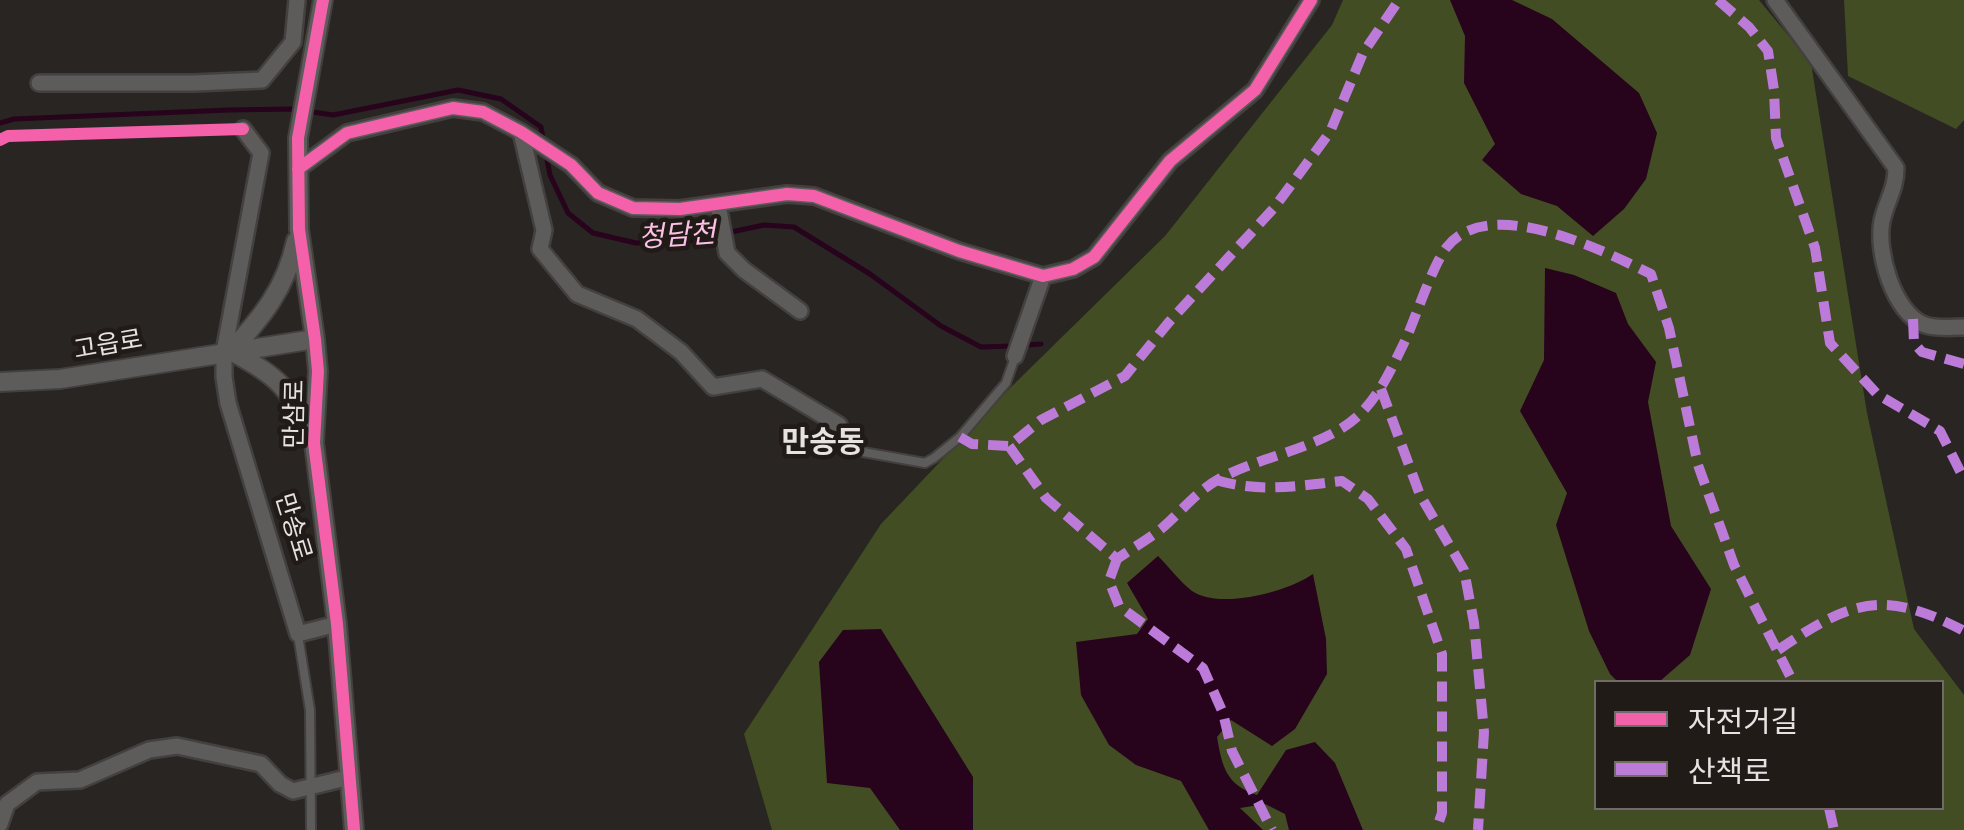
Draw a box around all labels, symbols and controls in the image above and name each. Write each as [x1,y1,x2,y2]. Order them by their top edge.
water label: 청담천 [637,217,717,255]
street label: 고읍로 [71,324,145,366]
street label: 만삼로 [279,379,311,449]
district label: 만송동 [782,425,864,461]
street label: 만송로 [269,490,317,564]
legend [1594,680,1944,810]
text: 자전거길 [1688,702,1798,740]
text: 산책로 [1688,752,1771,790]

